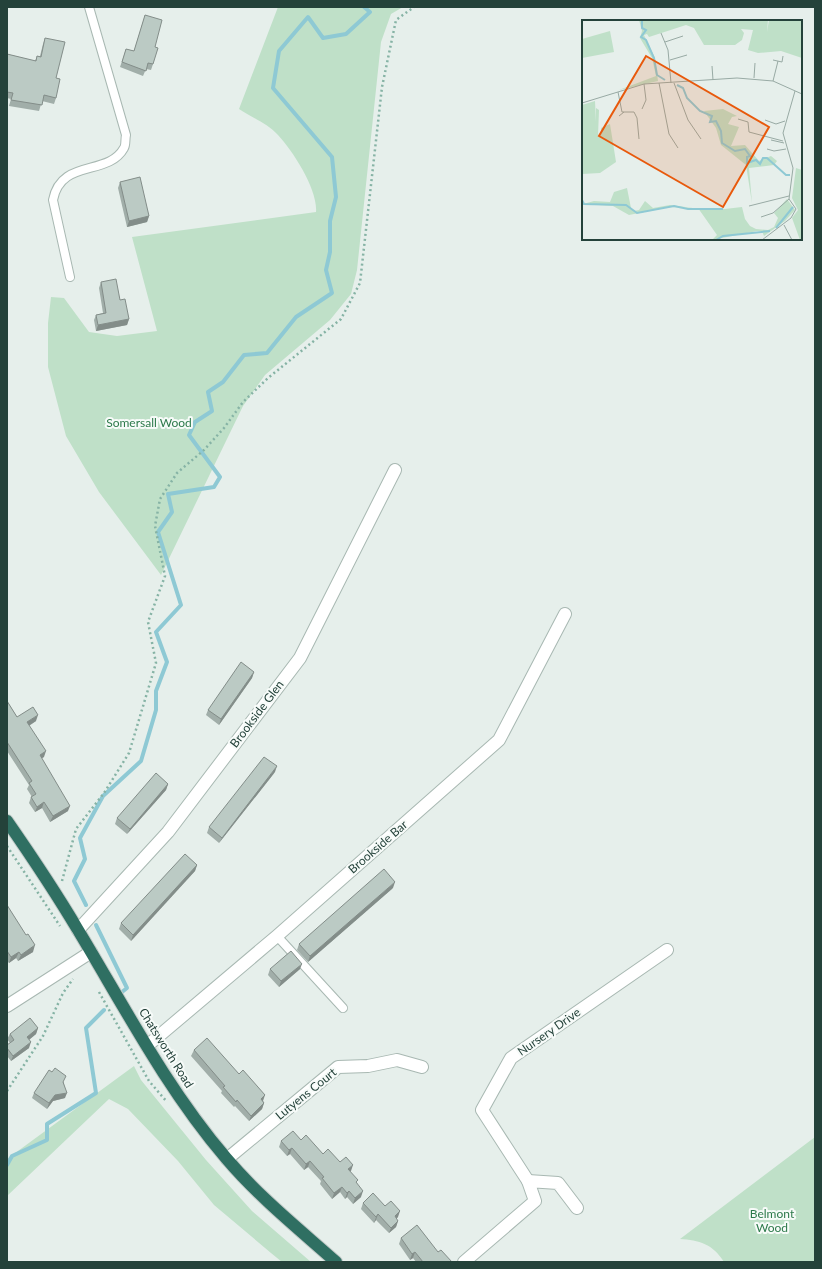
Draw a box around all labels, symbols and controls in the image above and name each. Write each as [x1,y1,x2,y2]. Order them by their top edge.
inset map [582,20,802,240]
park label: Somersall Wood [106,415,192,430]
street label: Brookside Glen [226,677,287,750]
street label: Brookside Bar [345,816,411,876]
street label: Nursery Drive [514,1004,583,1059]
street label: Chatsworth Road [136,1005,197,1090]
street label: Lutyens Court [272,1064,340,1123]
park label: Belmont Wood [750,1206,795,1235]

